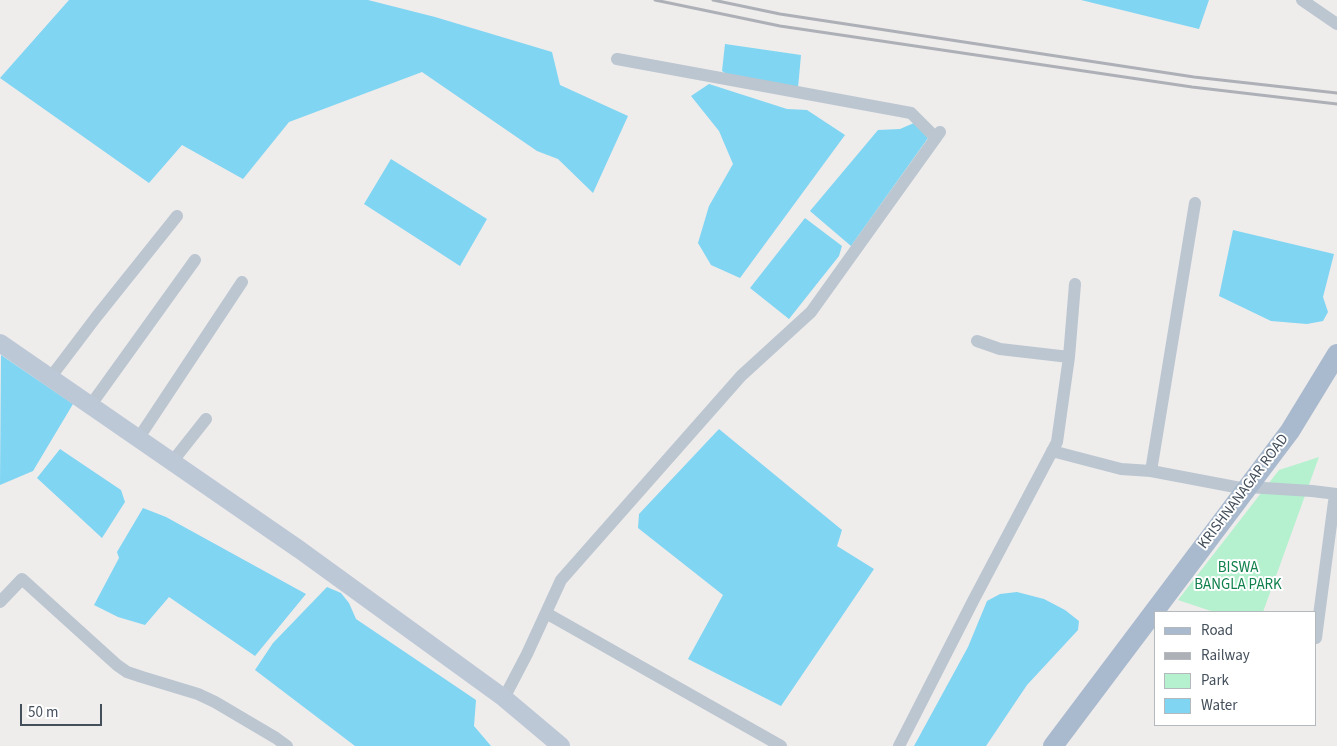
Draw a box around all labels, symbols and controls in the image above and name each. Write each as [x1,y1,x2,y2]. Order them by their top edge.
street label: KRISHNANAGAR ROAD [1195,431,1293,553]
park label: BISWA BANGLA PARK [1194,560,1282,595]
legend [1154,611,1317,726]
text: Road [1201,620,1233,641]
text: Railway [1201,645,1250,666]
text: Park [1201,670,1229,691]
scale bar [22,694,105,726]
text: Water [1201,695,1237,716]
text: 50 m [28,702,58,723]

